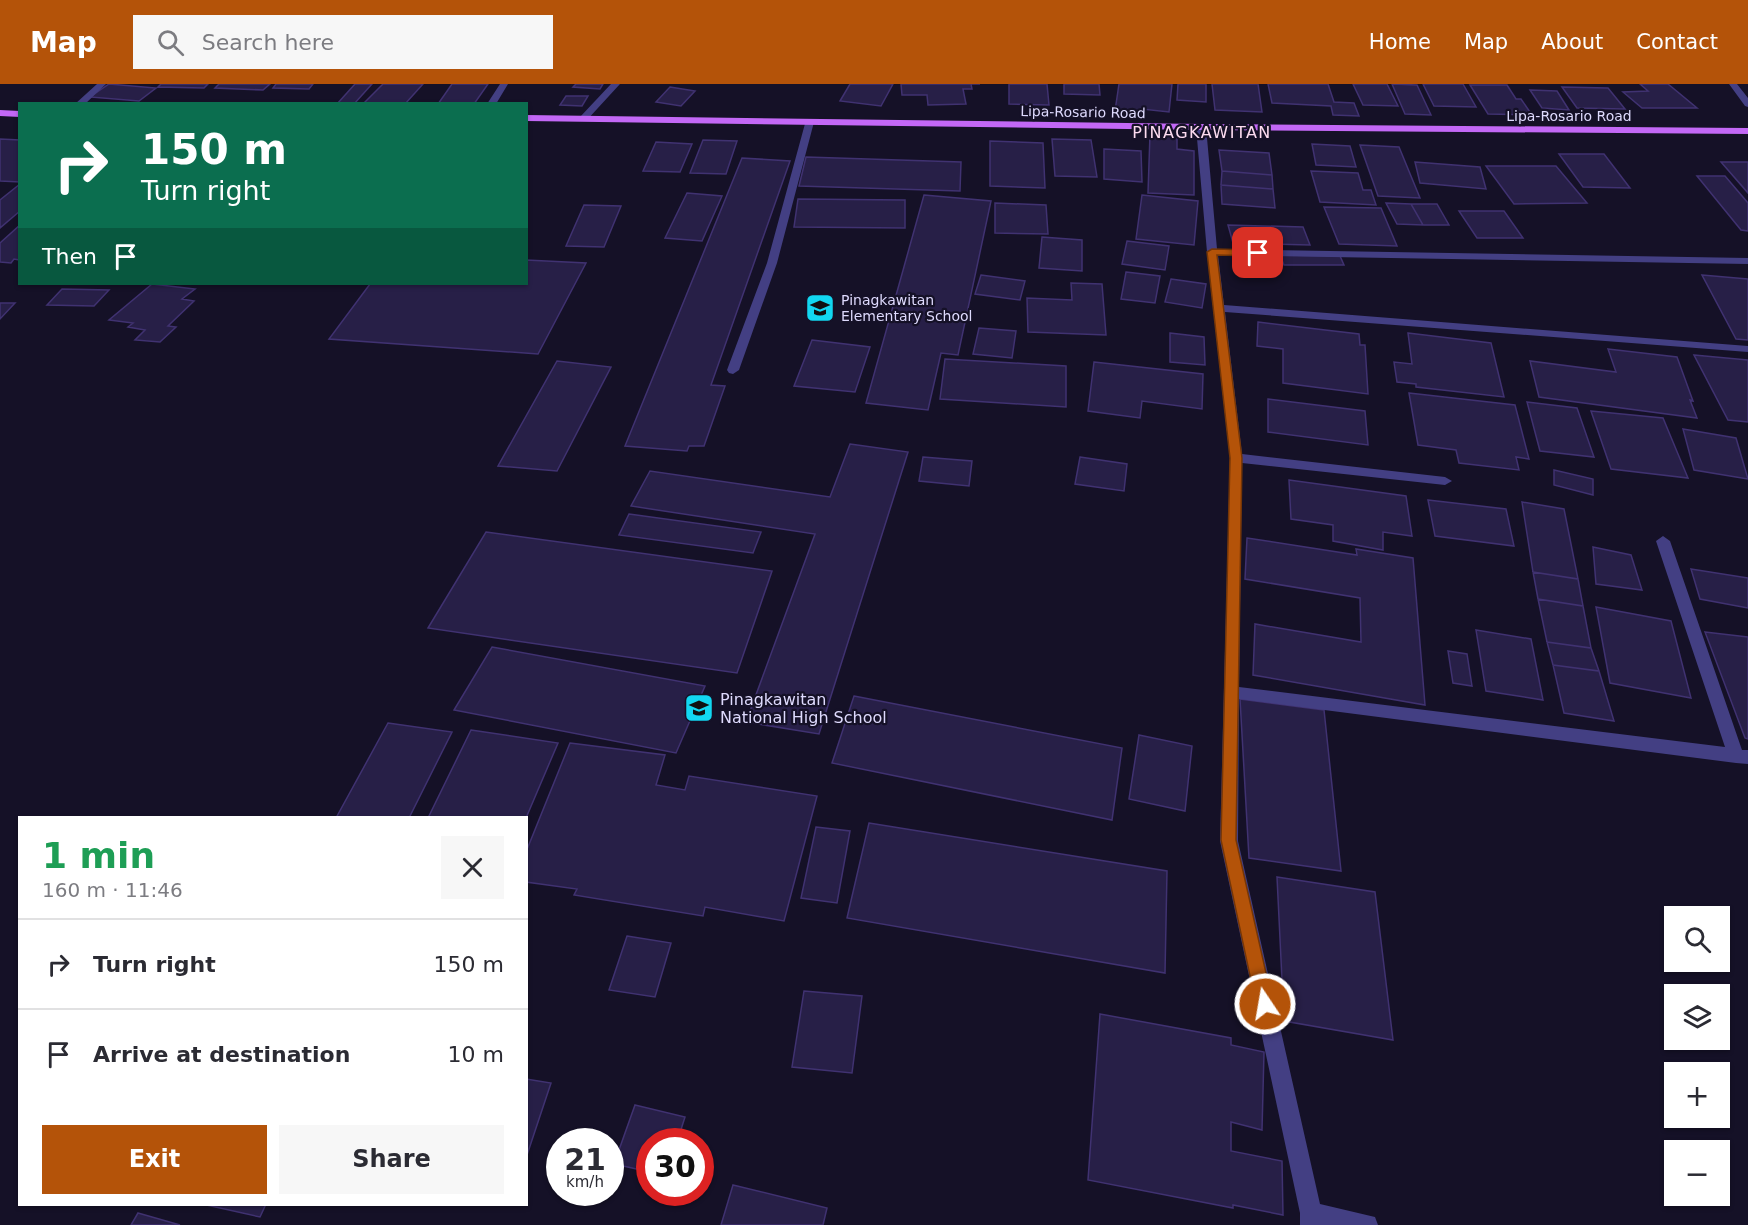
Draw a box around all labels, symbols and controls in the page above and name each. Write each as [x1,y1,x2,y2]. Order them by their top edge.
search box [133,15,553,69]
text: Map [30,26,97,59]
icon: search [154,26,187,59]
text: Search here [202,30,334,55]
text: Home [1369,30,1431,54]
text: Map [1464,30,1508,54]
text: About [1541,30,1603,54]
text: Contact [1636,30,1718,54]
street label: Lipa-Rosario Road [1020,103,1146,121]
street label: Lipa-Rosario Road [1506,108,1632,124]
district label: PINAGKAWITAN [1132,123,1272,142]
text: 150 m [141,125,287,174]
icon: right [42,126,120,204]
text: Turn right [141,175,270,206]
pin [1232,227,1283,278]
icon: arrive [1241,236,1274,269]
icon: arrive [109,240,142,273]
text: Then [42,244,97,269]
school or university icon: Pinagkawitan Elementary School [804,292,836,324]
place label: Pinagkawitan Elementary School [841,292,973,324]
place label: Pinagkawitan National High School [720,690,887,727]
school or university icon: Pinagkawitan National High School [683,692,715,724]
text: 1 min [42,835,155,876]
button: close [441,836,504,899]
text: 160 m · 11:46 [42,878,183,902]
map controls [1664,906,1730,1206]
button: search [1664,906,1730,972]
icon: right [42,948,75,981]
text: Turn right [93,952,216,977]
text: 150 m [434,952,504,977]
position arrow [1233,972,1297,1036]
button: layers [1664,984,1730,1050]
icon: arrive [42,1038,75,1071]
text: Arrive at destination [93,1042,350,1067]
text: 10 m [448,1042,504,1067]
button: + [1664,1062,1730,1128]
button: Exit [42,1125,267,1194]
button: Share [279,1125,504,1194]
speed limit sign: 30 [636,1128,714,1206]
button: − [1664,1140,1730,1206]
text: 21 [564,1142,606,1177]
text: km/h [566,1173,604,1191]

